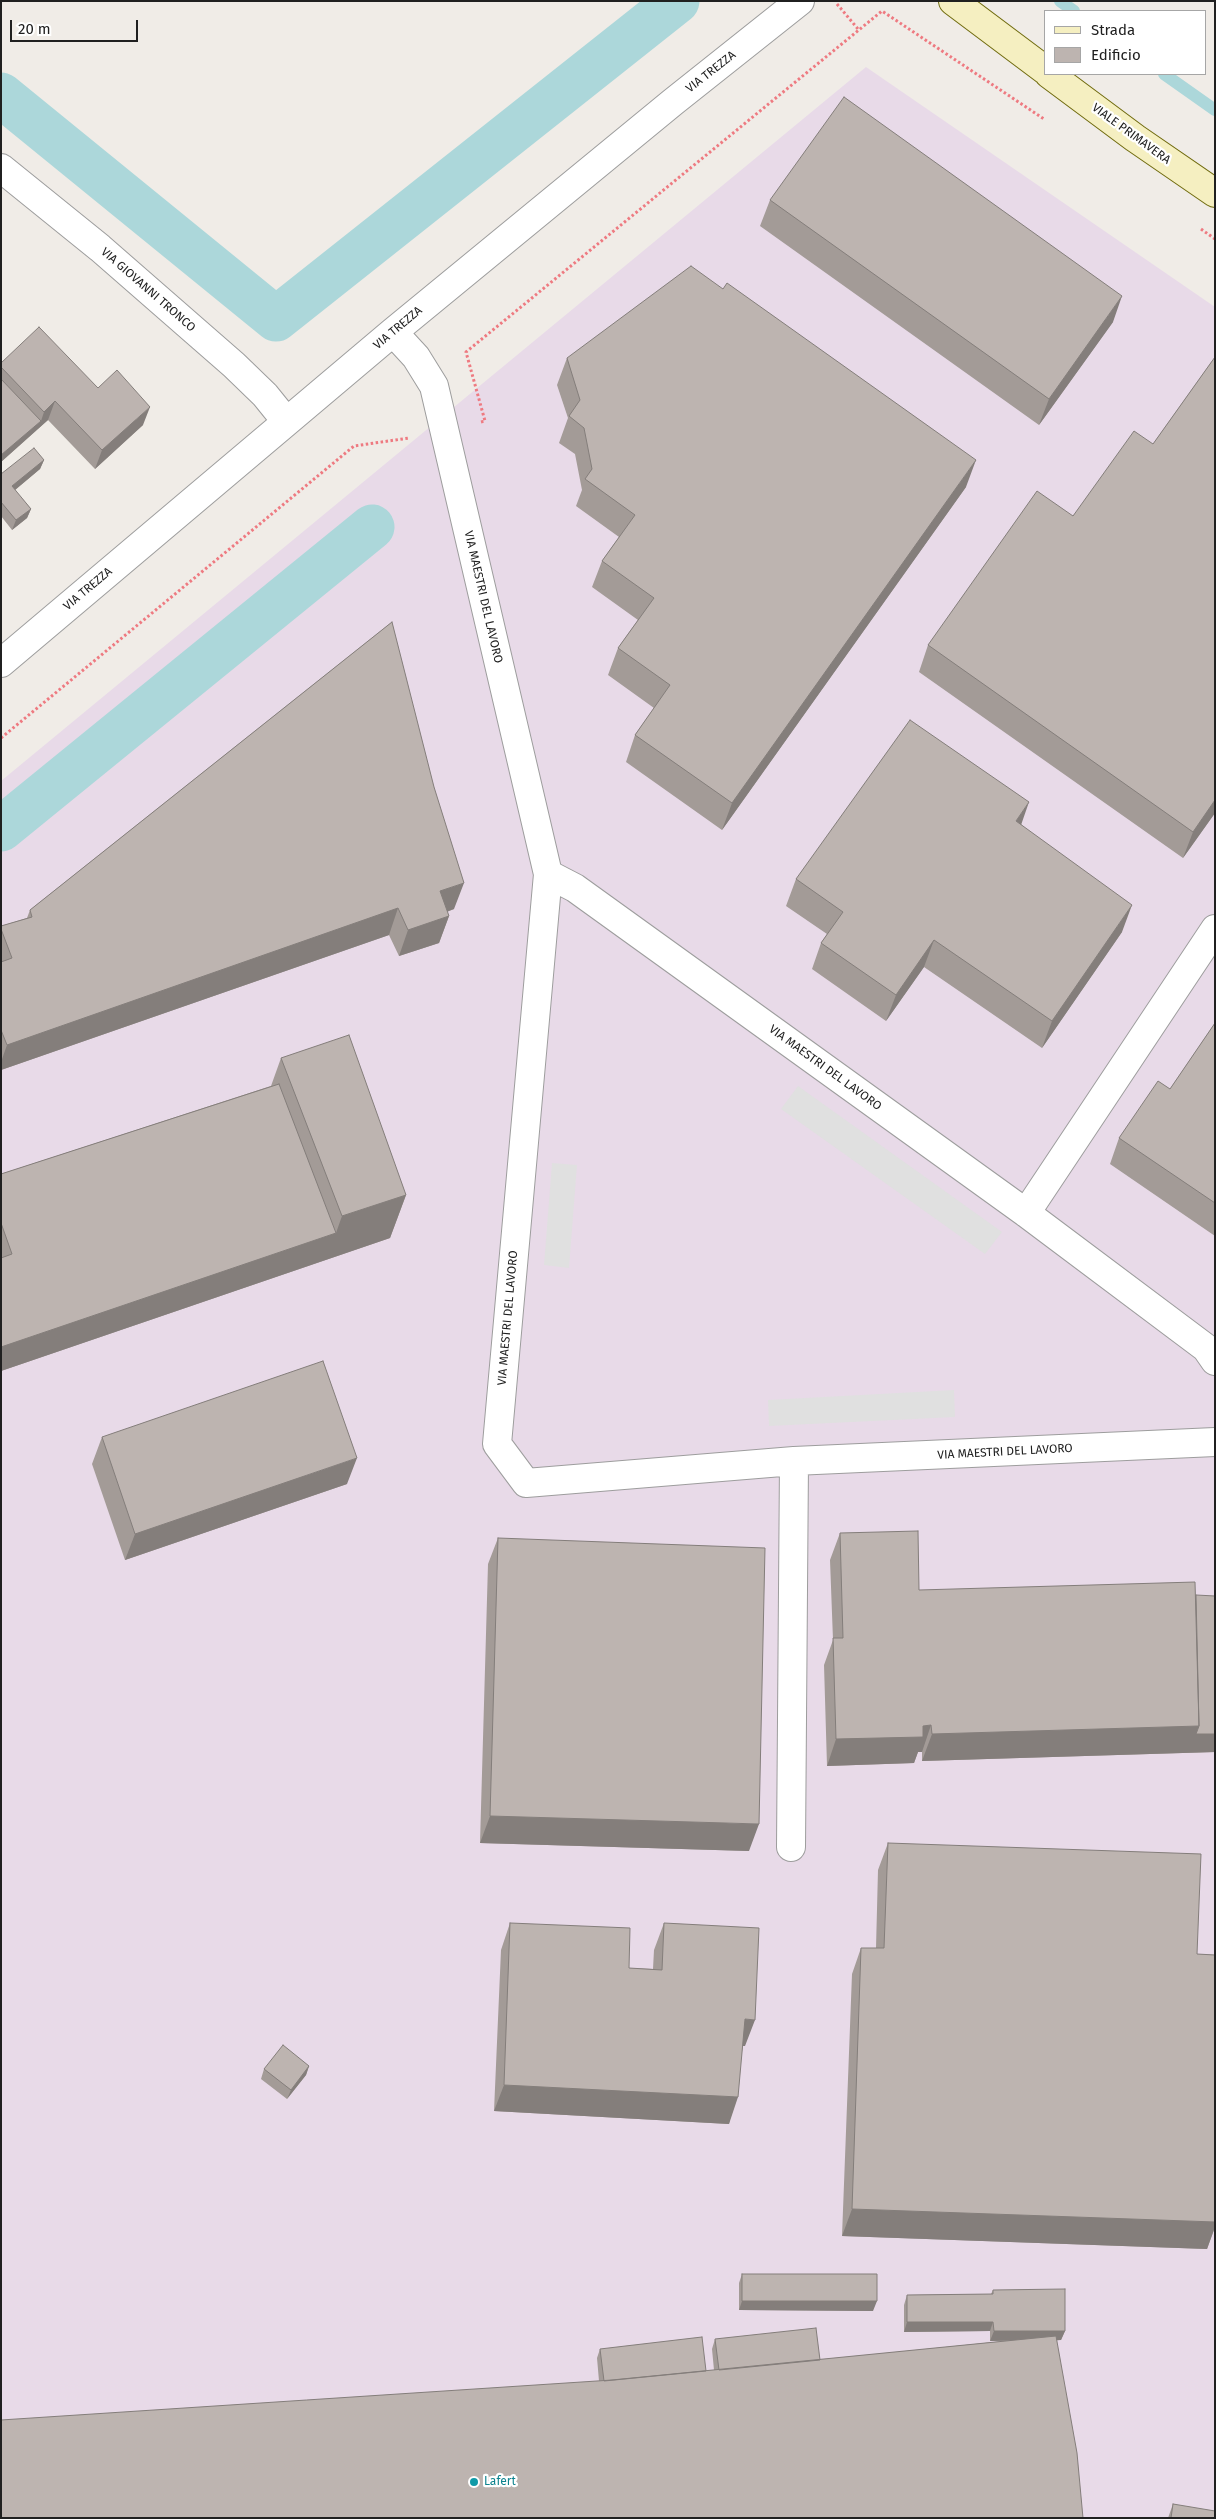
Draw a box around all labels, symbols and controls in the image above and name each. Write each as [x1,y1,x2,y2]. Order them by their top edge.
scale bar [12,10,140,42]
legend [1044,10,1206,75]
text: 20 m [18,20,51,38]
text: Strada [1091,21,1135,39]
text: Edificio [1091,46,1141,64]
street label: VIA TREZZA [683,48,739,96]
street label: VIALE PRIMAVERA [1089,101,1173,167]
street label: VIA GIOVANNI TRONCO [98,245,198,335]
street label: VIA TREZZA [371,303,425,353]
street label: VIA MAESTRI DEL LAVORO [461,529,505,665]
street label: VIA TREZZA [61,564,115,614]
street label: VIA MAESTRI DEL LAVORO [766,1022,884,1114]
street label: VIA MAESTRI DEL LAVORO [495,1250,521,1386]
street label: VIA MAESTRI DEL LAVORO [937,1441,1073,1463]
place label: Lafert [484,2475,516,2489]
marker: Lafert [468,2476,480,2488]

